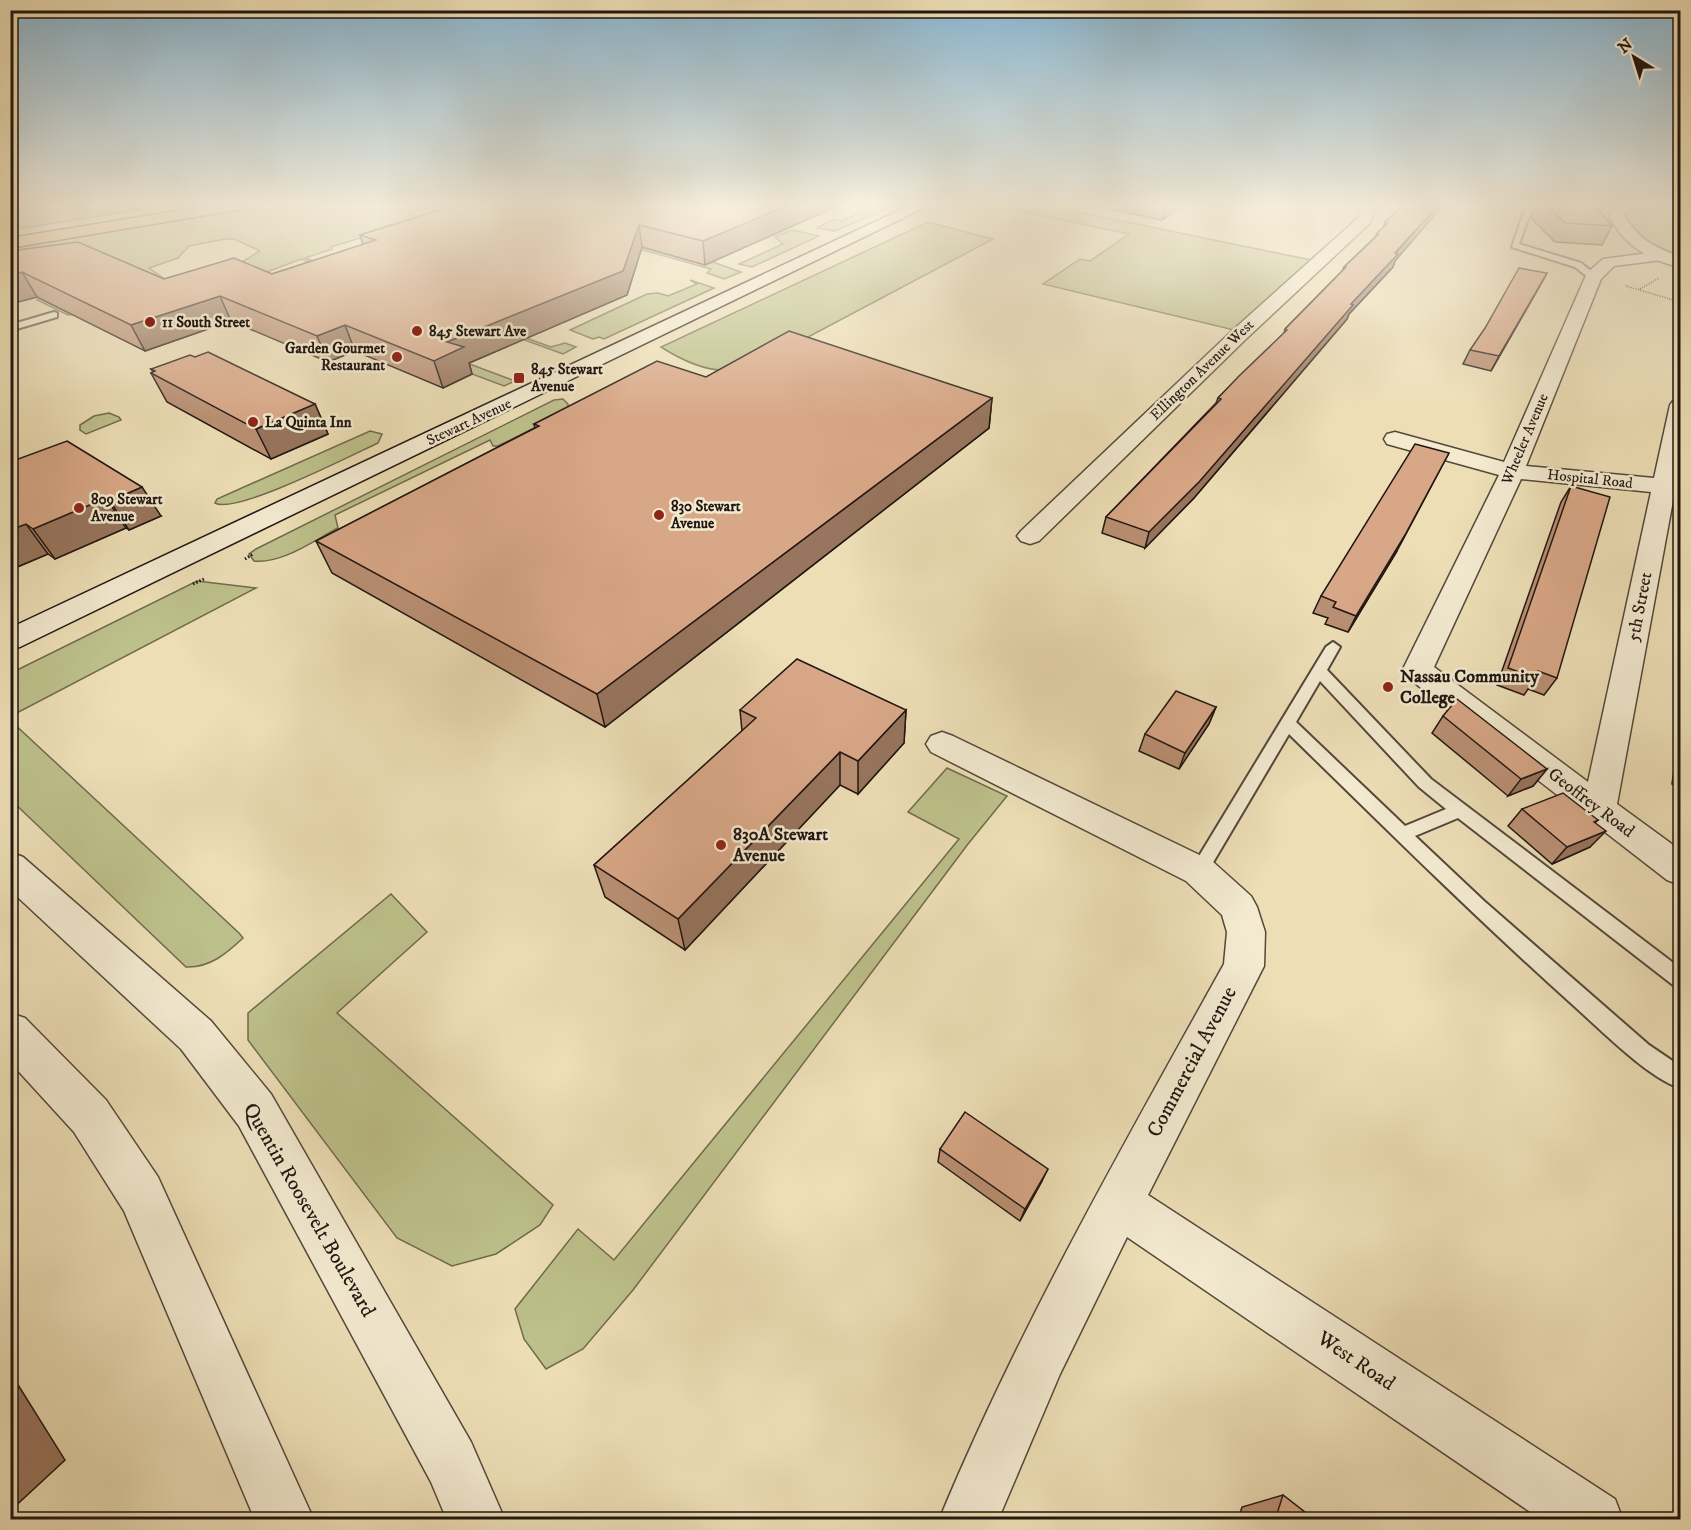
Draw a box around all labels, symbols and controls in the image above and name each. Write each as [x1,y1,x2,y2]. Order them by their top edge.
north arrow [1604,27,1664,87]
text: N [1614,34,1637,58]
place label: 11 South Street [162,313,250,332]
marker: 11 South Street [143,315,157,329]
street label: Ellington Avenue West [1146,315,1258,425]
place label: 845 Stewart Ave [429,322,527,341]
marker: 845 Stewart Ave [410,324,424,338]
place label: Garden Gourmet Restaurant [285,339,385,375]
marker: Garden Gourmet Restaurant [390,350,404,364]
place label: 845 Stewart Avenue [530,360,603,396]
marker: 845 Stewart Avenue [512,371,526,385]
street label: Wheeler Avenue [1497,391,1553,488]
street label: Stewart Avenue [423,394,515,450]
place label: La Quinta Inn [265,413,352,432]
marker: La Quinta Inn [246,415,260,429]
street label: Hospital Road [1546,465,1634,493]
place label: 809 Stewart Avenue [90,490,163,526]
place label: 830 Stewart Avenue [670,497,741,533]
marker: 809 Stewart Avenue [72,501,86,515]
marker: 830 Stewart Avenue [652,508,666,522]
street label: 5th Street [1622,570,1658,644]
place label: Nassau Community College [1400,666,1539,709]
marker: Nassau Community College [1381,680,1395,694]
street label: Geoffrey Road [1543,763,1639,843]
place label: 830A Stewart Avenue [732,824,828,867]
marker: 830A Stewart Avenue [714,838,728,852]
street label: Commercial Avenue [1141,982,1243,1142]
street label: Quentin Roosevelt Boulevard [237,1098,381,1322]
street label: West Road [1311,1325,1400,1397]

